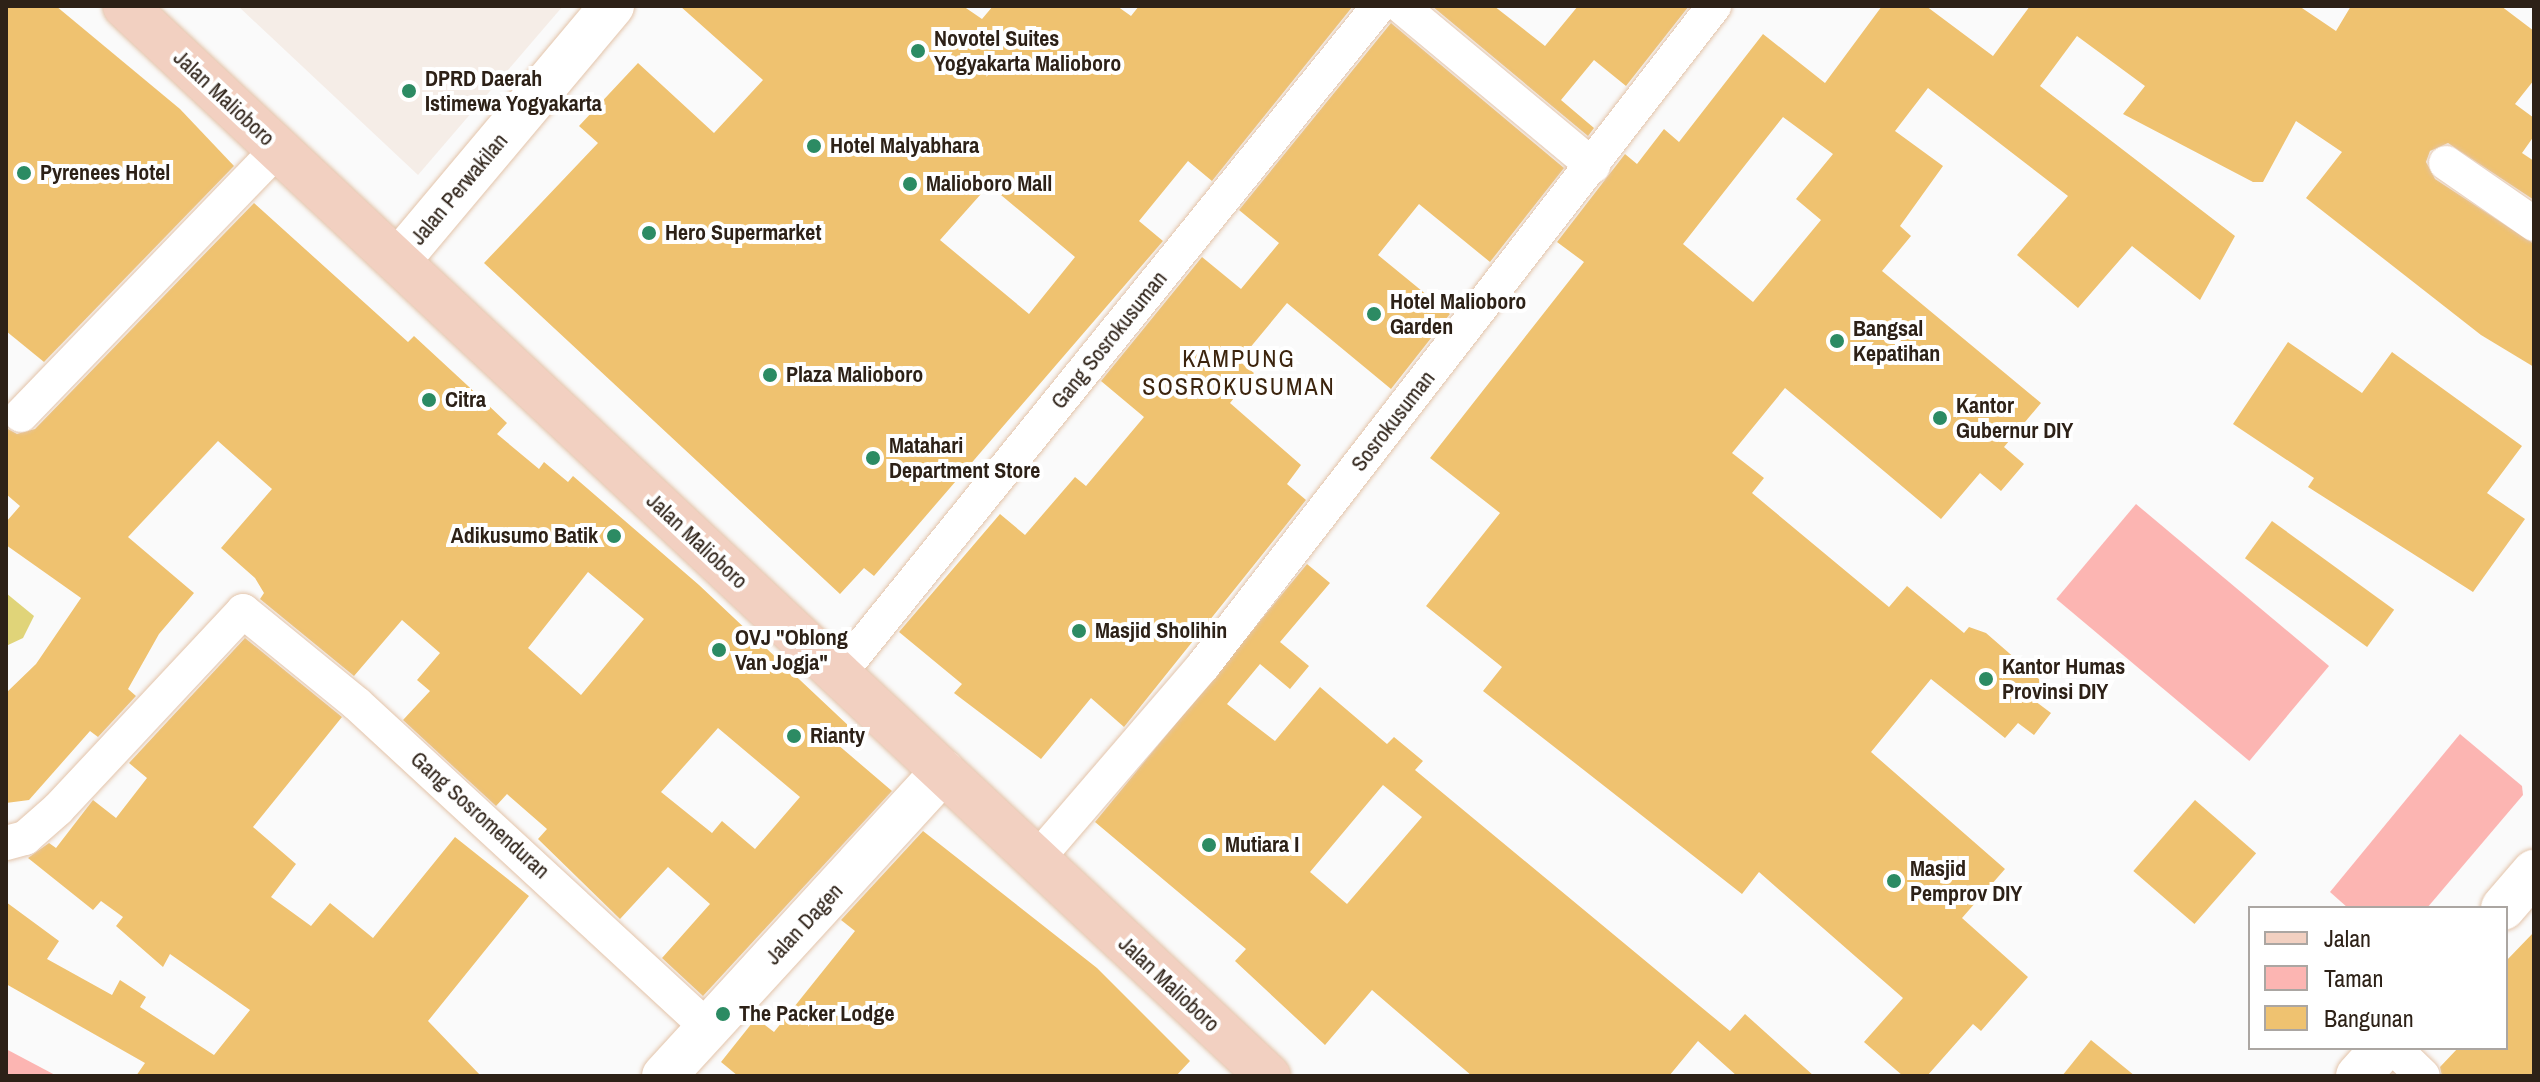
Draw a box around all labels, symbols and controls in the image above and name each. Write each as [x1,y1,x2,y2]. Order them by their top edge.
place label: Novotel Suites Yogyakarta Malioboro [934,25,1121,76]
marker: Novotel Suites Yogyakarta Malioboro [909,42,927,60]
street label: Jalan Malioboro [168,45,280,151]
place label: DPRD Daerah Istimewa Yogyakarta [425,65,602,116]
marker: DPRD Daerah Istimewa Yogyakarta [400,82,418,100]
street label: Jalan Perwakilan [405,128,513,250]
place label: Hotel Malyabhara [830,133,979,159]
marker: Hotel Malyabhara [805,137,823,155]
place label: Pyrenees Hotel [40,160,170,186]
marker: Pyrenees Hotel [15,164,33,182]
place label: Malioboro Mall [926,171,1052,197]
marker: Malioboro Mall [901,175,919,193]
place label: Hero Supermarket [665,220,821,246]
marker: Hero Supermarket [640,224,658,242]
street label: Gang Sosrokusuman [1045,266,1173,414]
place label: Hotel Malioboro Garden [1390,288,1526,340]
marker: Hotel Malioboro Garden [1365,305,1383,323]
place label: Bangsal Kepatihan [1853,315,1940,366]
marker: Bangsal Kepatihan [1828,332,1846,350]
district label: KAMPUNG SOSROKUSUMAN [1142,345,1336,401]
place label: Plaza Malioboro [786,362,923,388]
street label: Sosrokusuman [1346,365,1440,477]
marker: Plaza Malioboro [761,366,779,384]
place label: Citra [445,387,486,413]
marker: Citra [420,391,438,409]
place label: Kantor Gubernur DIY [1956,392,2073,444]
marker: Kantor Gubernur DIY [1931,409,1949,427]
place label: Matahari Department Store [889,432,1040,484]
marker: Matahari Department Store [864,449,882,467]
street label: Jalan Malioboro [641,488,753,594]
place label: Adikusumo Batik [451,523,598,549]
marker: Adikusumo Batik [605,527,623,545]
place label: Masjid Sholihin [1095,618,1227,644]
marker: Masjid Sholihin [1070,622,1088,640]
place label: OVJ "Oblong Van Jogja" [735,624,848,676]
marker: OVJ "Oblong Van Jogja" [710,641,728,659]
place label: Kantor Humas Provinsi DIY [2002,653,2125,704]
marker: Kantor Humas Provinsi DIY [1977,670,1995,688]
place label: Rianty [810,723,865,749]
marker: Rianty [785,727,803,745]
street label: Gang Sosromenduran [405,746,555,884]
place label: Mutiara I [1225,832,1299,858]
marker: Mutiara I [1200,836,1218,854]
place label: Masjid Pemprov DIY [1910,855,2022,906]
marker: Masjid Pemprov DIY [1885,872,1903,890]
street label: Jalan Dagen [760,878,848,970]
legend [2248,906,2508,1050]
text: Jalan [2324,922,2371,954]
street label: Jalan Malioboro [1113,931,1225,1037]
text: Taman [2324,962,2383,994]
place label: The Packer Lodge [739,1001,894,1027]
text: Bangunan [2324,1002,2414,1034]
marker: The Packer Lodge [714,1005,732,1023]

